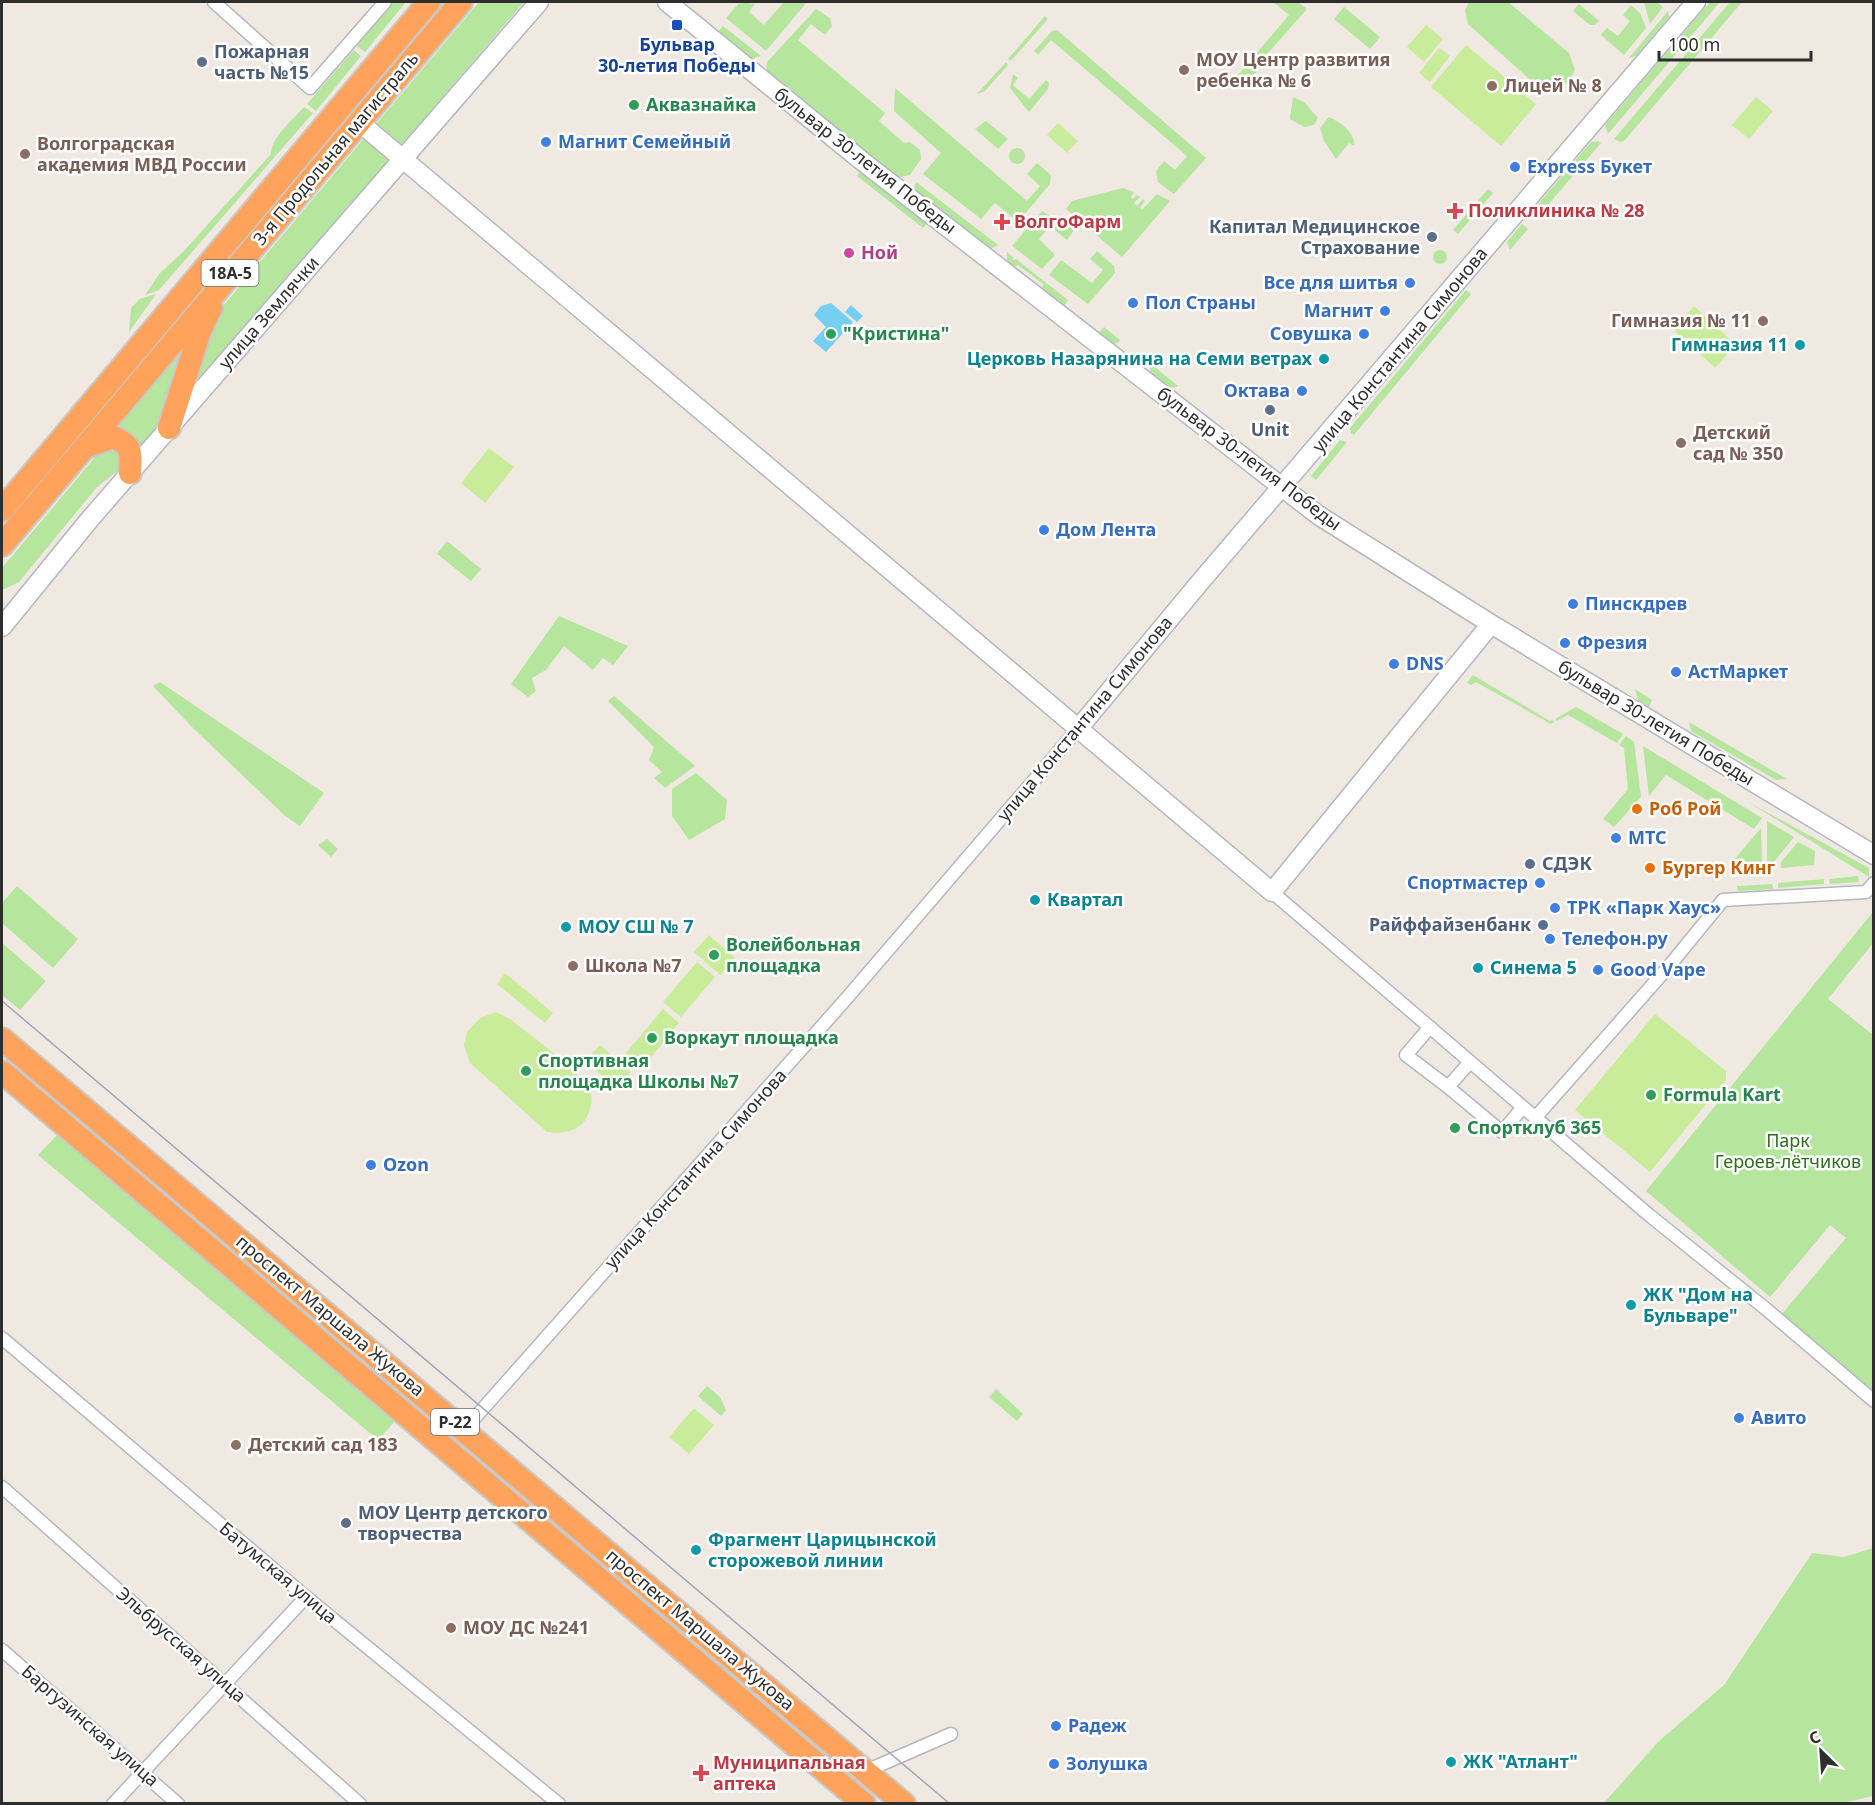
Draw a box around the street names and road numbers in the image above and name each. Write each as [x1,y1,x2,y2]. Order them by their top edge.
street label: 3-я Продольная магистраль [247,47,423,250]
street label: бульвар 30-летия Победы [770,82,962,239]
street label: улица Константина Симонова [1306,242,1492,457]
street label: улица Землячки [213,251,324,374]
road number: 18А-5 [202,260,258,286]
street label: бульвар 30-летия Победы [1153,381,1347,535]
street label: улица Константина Симонова [991,611,1177,826]
street label: бульвар 30-летия Победы [1554,654,1759,790]
street label: улица Константина Симонова [599,1063,792,1273]
street label: проспект Маршала Жукова [231,1229,430,1401]
road number: Р-22 [431,1409,479,1435]
street label: Батумская улица [215,1516,342,1628]
street label: проспект Маршала Жукова [601,1543,800,1715]
street label: Эльбрусская улица [112,1581,252,1707]
street label: Баргузинская улица [17,1659,164,1791]

